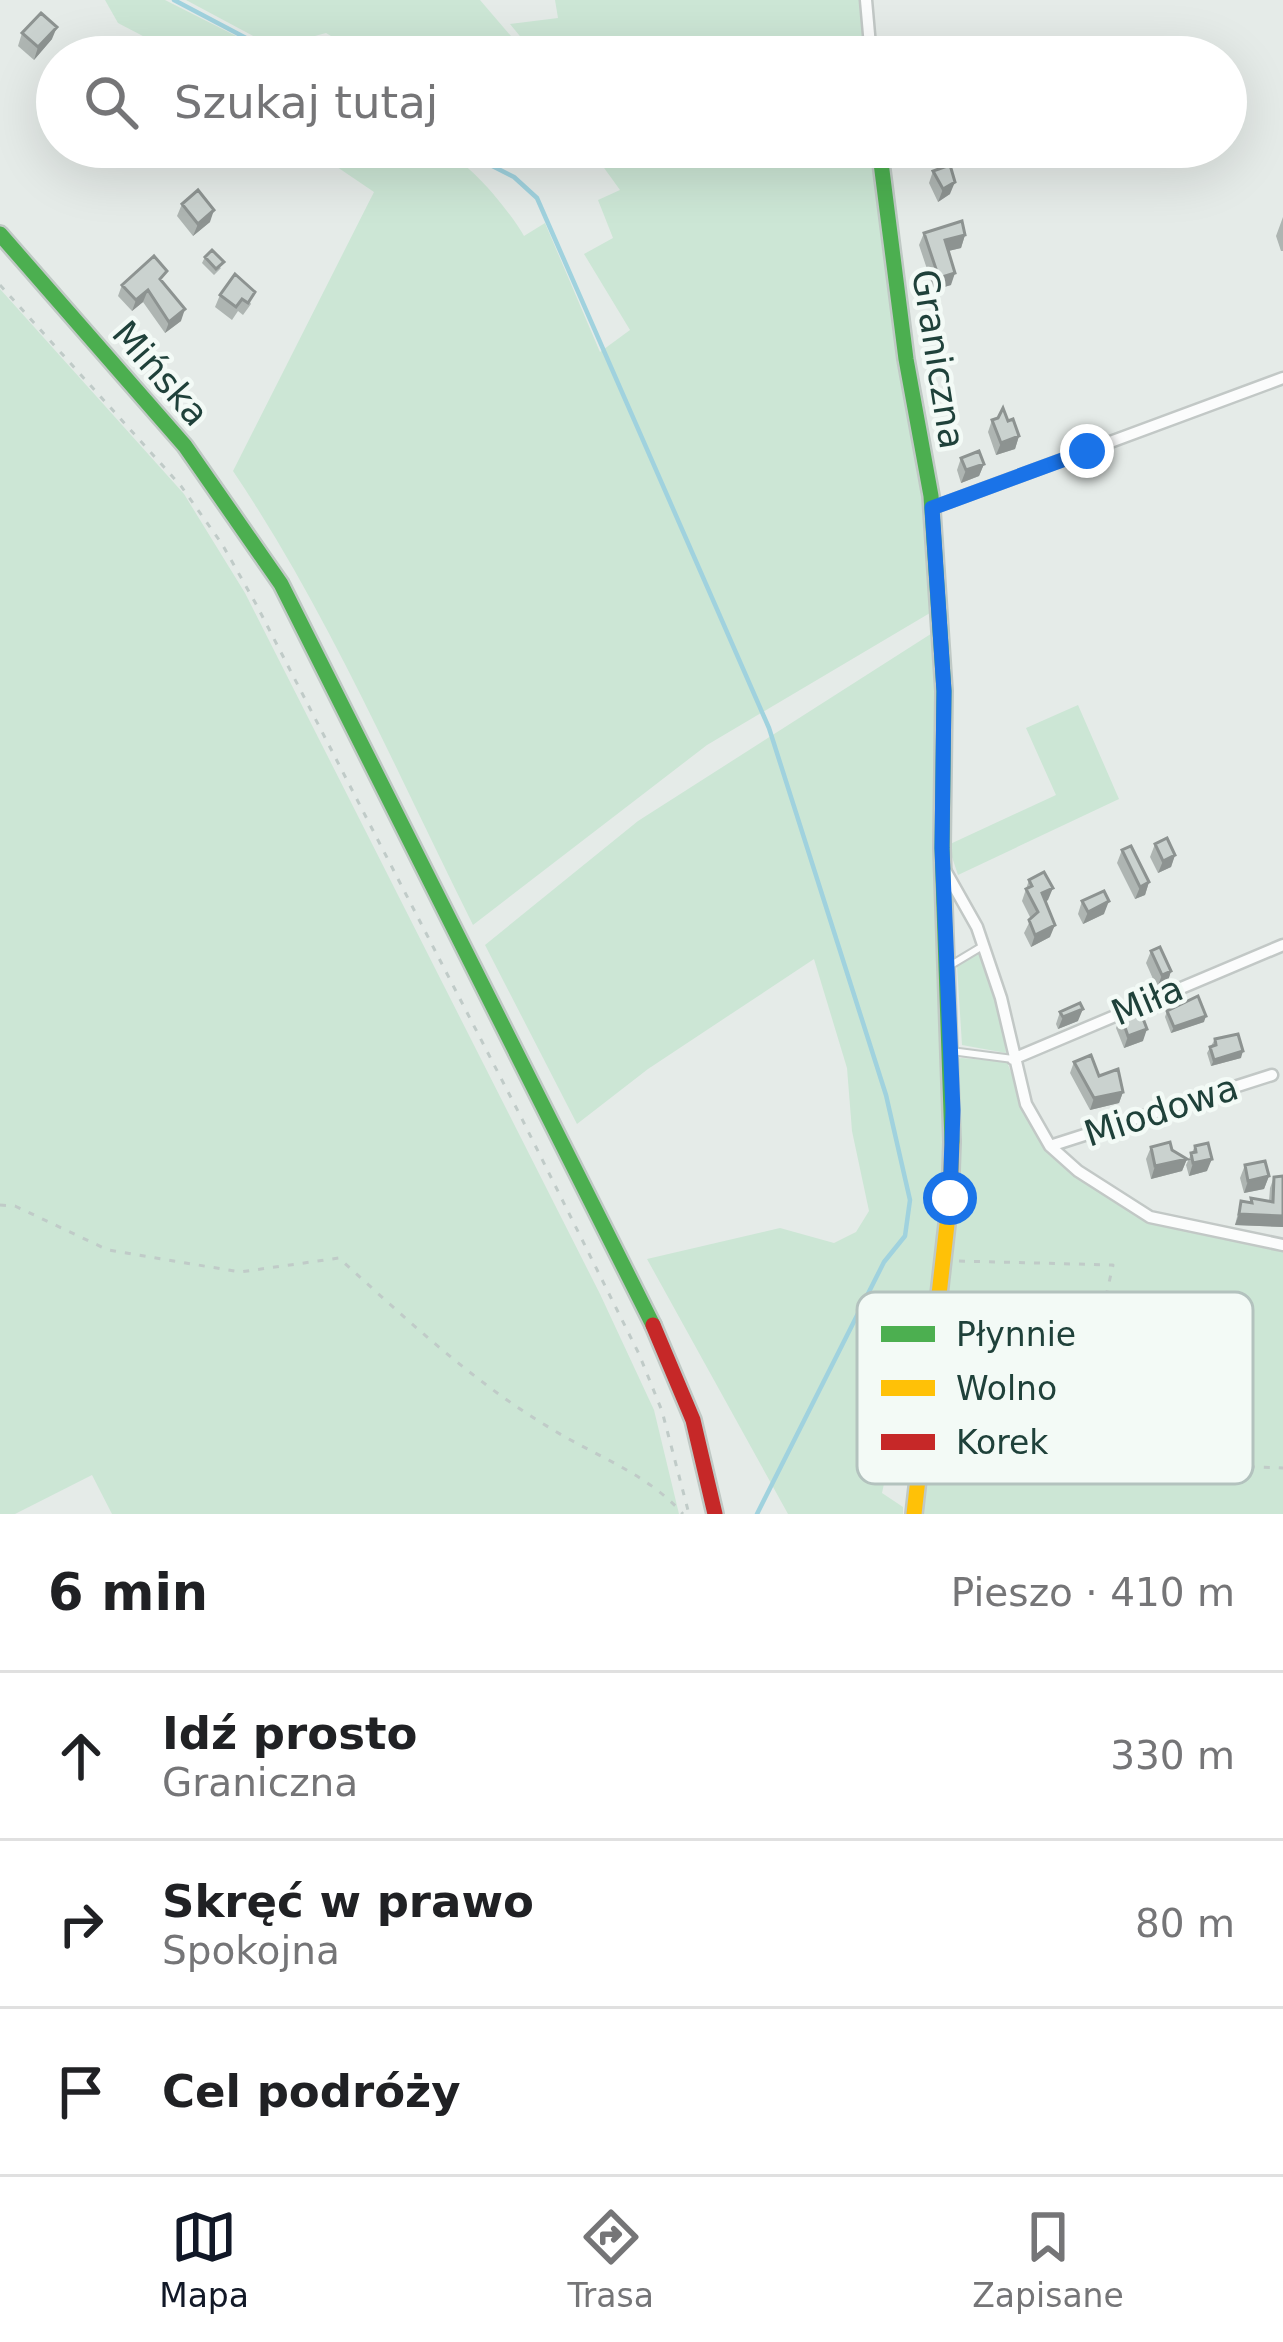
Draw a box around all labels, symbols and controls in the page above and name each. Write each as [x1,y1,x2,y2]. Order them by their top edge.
search box [36,36,1247,168]
icon: search [78,69,144,135]
text: Szukaj tutaj [174,76,438,129]
street label: Graniczna [904,266,973,452]
street label: Mińska [104,313,217,434]
route end [1060,424,1114,478]
street label: Miła [1105,967,1189,1034]
street label: Miodowa [1079,1066,1243,1155]
route start [923,1171,977,1225]
legend [857,1292,1253,1484]
text: Płynnie [956,1315,1076,1354]
text: Wolno [956,1369,1057,1408]
text: Korek [956,1423,1049,1462]
text: 6 min [48,1563,208,1622]
text: Pieszo · 410 m [951,1570,1235,1615]
text: Idź prosto [162,1707,417,1760]
icon: ahead [48,1723,114,1789]
text: 330 m [1110,1733,1235,1778]
text: Graniczna [162,1760,358,1805]
text: Skręć w prawo [162,1875,534,1928]
icon: right [48,1891,114,1957]
text: 80 m [1135,1901,1235,1946]
text: Spokojna [162,1928,340,1973]
icon: arrive [48,2059,114,2125]
text: Cel podróży [162,2065,461,2118]
tab: Mapa [159,2204,249,2315]
tab: Trasa [567,2204,654,2315]
tab: Zapisane [972,2204,1124,2315]

